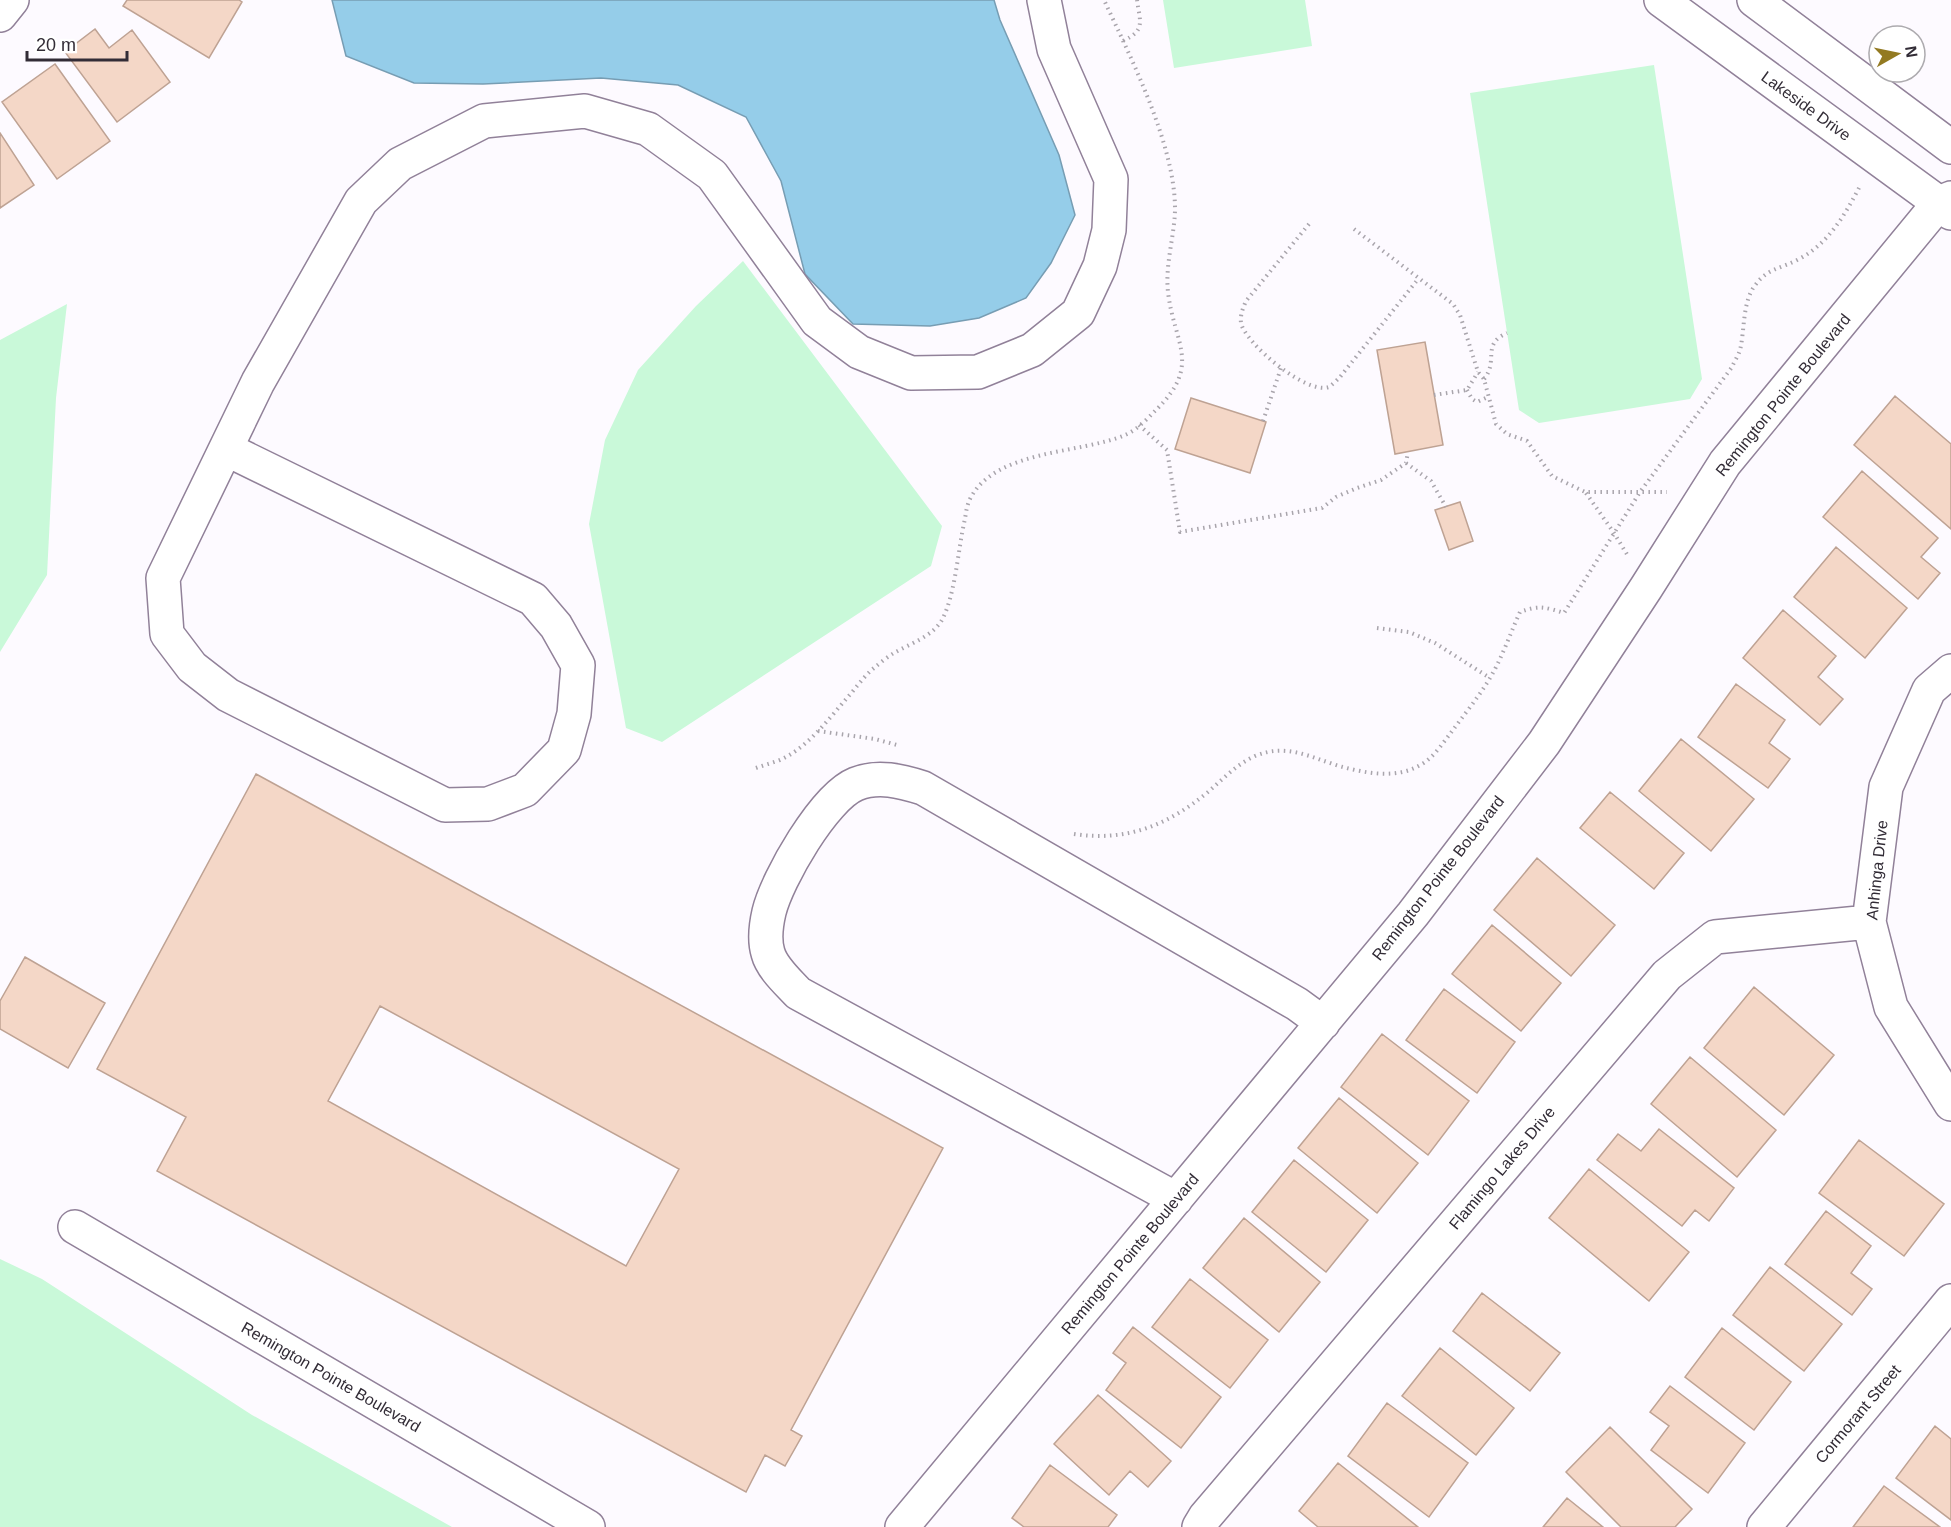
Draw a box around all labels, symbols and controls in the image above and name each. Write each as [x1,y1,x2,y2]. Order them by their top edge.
scale bar [27,24,128,62]
north arrow [1867,24,1927,84]
text: 20 m [36,35,76,55]
text: N [1902,45,1921,59]
street label: Lakeside Drive [1758,68,1854,144]
street label: Remington Pointe Boulevard [1712,311,1854,479]
street label: Remington Pointe Boulevard [1369,793,1507,963]
street label: Anhinga Drive [1863,819,1891,921]
street label: Flamingo Lakes Drive [1446,1103,1558,1233]
street label: Remington Pointe Boulevard [1058,1171,1202,1337]
street label: Remington Pointe Boulevard [239,1319,423,1435]
street label: Cormorant Street [1812,1361,1904,1466]

